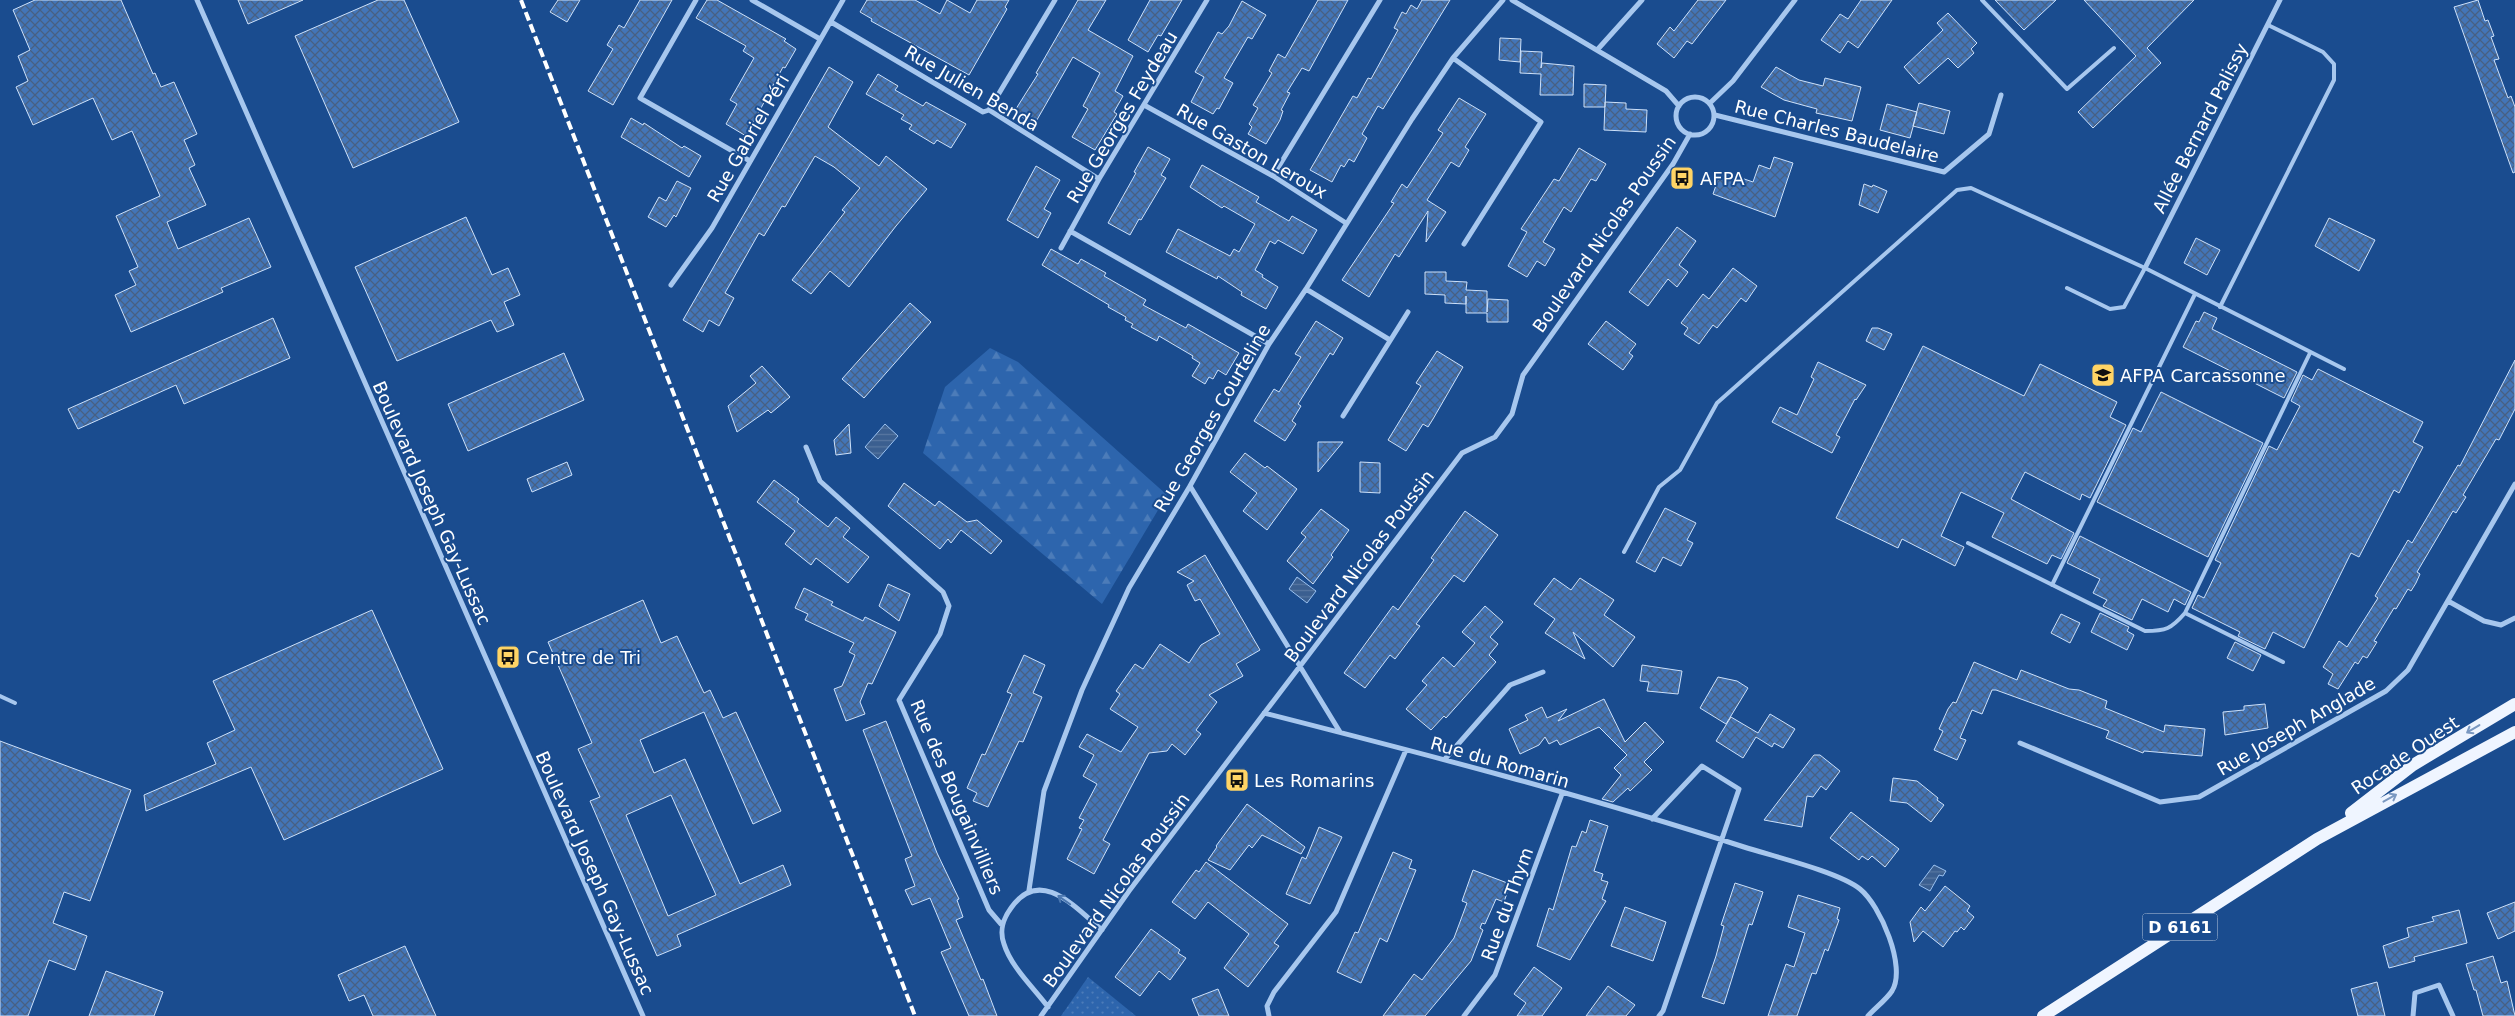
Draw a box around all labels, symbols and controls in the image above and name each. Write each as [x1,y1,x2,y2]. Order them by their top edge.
street label: Rue Georges Feydeau [1062,27,1182,207]
street label: Allée Bernard Palissy [2148,39,2252,216]
street label: Rue Julien Benda [901,41,1043,135]
street label: Rue Gabriel Péri [703,70,793,206]
street label: Rue Charles Baudelaire [1733,95,1941,167]
street label: Rue Gaston Leroux [1173,99,1331,203]
street label: Boulevard Nicolas Poussin [1528,132,1680,336]
bus stop icon: AFPA [1669,165,1695,191]
place label: AFPA [1700,168,1745,189]
street label: Rue Georges Courteline [1149,320,1275,516]
school or university icon: AFPA Carcassonne [2090,362,2116,388]
place label: AFPA Carcassonne [2120,365,2286,386]
street label: Boulevard Joseph Gay-Lussac [369,378,495,628]
street label: Boulevard Nicolas Poussin [1280,466,1438,666]
bus stop icon: Centre de Tri [495,644,521,670]
place label: Centre de Tri [526,647,641,668]
street label: Rue Joseph Anglade [2213,672,2379,780]
street label: Rue des Bougainvilliers [906,696,1008,898]
street label: Rocade Ouest [2347,711,2463,799]
one-way arrow [2467,724,2481,734]
street label: Rue du Romarin [1428,732,1572,792]
street label: Boulevard Joseph Gay-Lussac [532,748,658,998]
bus stop icon: Les Romarins [1224,767,1250,793]
place label: Les Romarins [1254,770,1374,791]
street label: Boulevard Nicolas Poussin [1038,789,1194,991]
one-way arrow [2383,793,2398,803]
street label: Rue du Thym [1477,844,1537,964]
one-way arrow [1058,895,1072,905]
road number: D 6161 [2142,914,2218,940]

